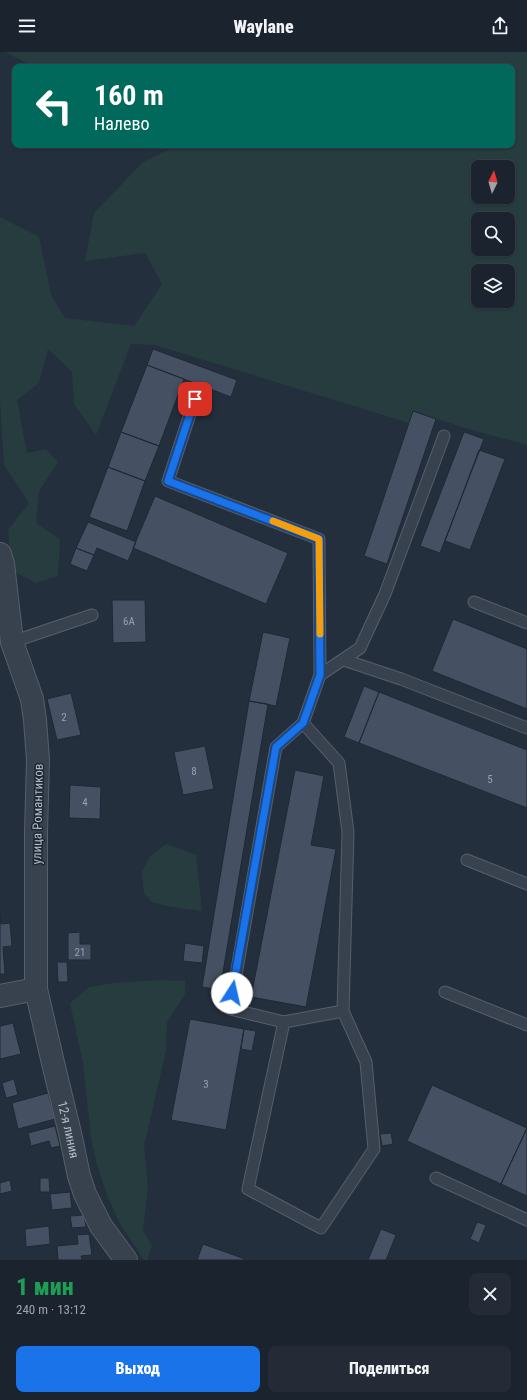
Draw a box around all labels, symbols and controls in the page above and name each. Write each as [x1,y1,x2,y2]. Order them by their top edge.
icon: menu [16,15,38,37]
icon: share [489,15,511,37]
text: Waylane [233,16,294,37]
text: 160 m [94,79,164,112]
icon: left [28,80,80,132]
text: Налево [94,113,150,134]
north arrow [471,160,515,204]
map controls [471,160,515,308]
button: search [471,212,515,256]
button: layers [471,264,515,308]
pin [178,382,212,416]
icon: arrive [184,388,206,410]
house number: 6А [123,615,136,628]
house number: 2 [61,711,67,724]
street label: улица Романтиков [29,764,46,864]
house number: 8 [191,765,197,778]
house number: 5 [487,773,493,786]
house number: 4 [82,796,88,809]
house number: 21 [75,946,85,959]
position arrow [211,972,253,1014]
house number: 3 [203,1078,209,1091]
street label: 12-я линия [54,1100,82,1159]
text: 1 мин [16,1273,74,1301]
button: close [469,1273,511,1315]
text: 240 m · 13:12 [16,1302,86,1317]
button: Выход [16,1346,260,1392]
button: Поделиться [268,1346,511,1392]

